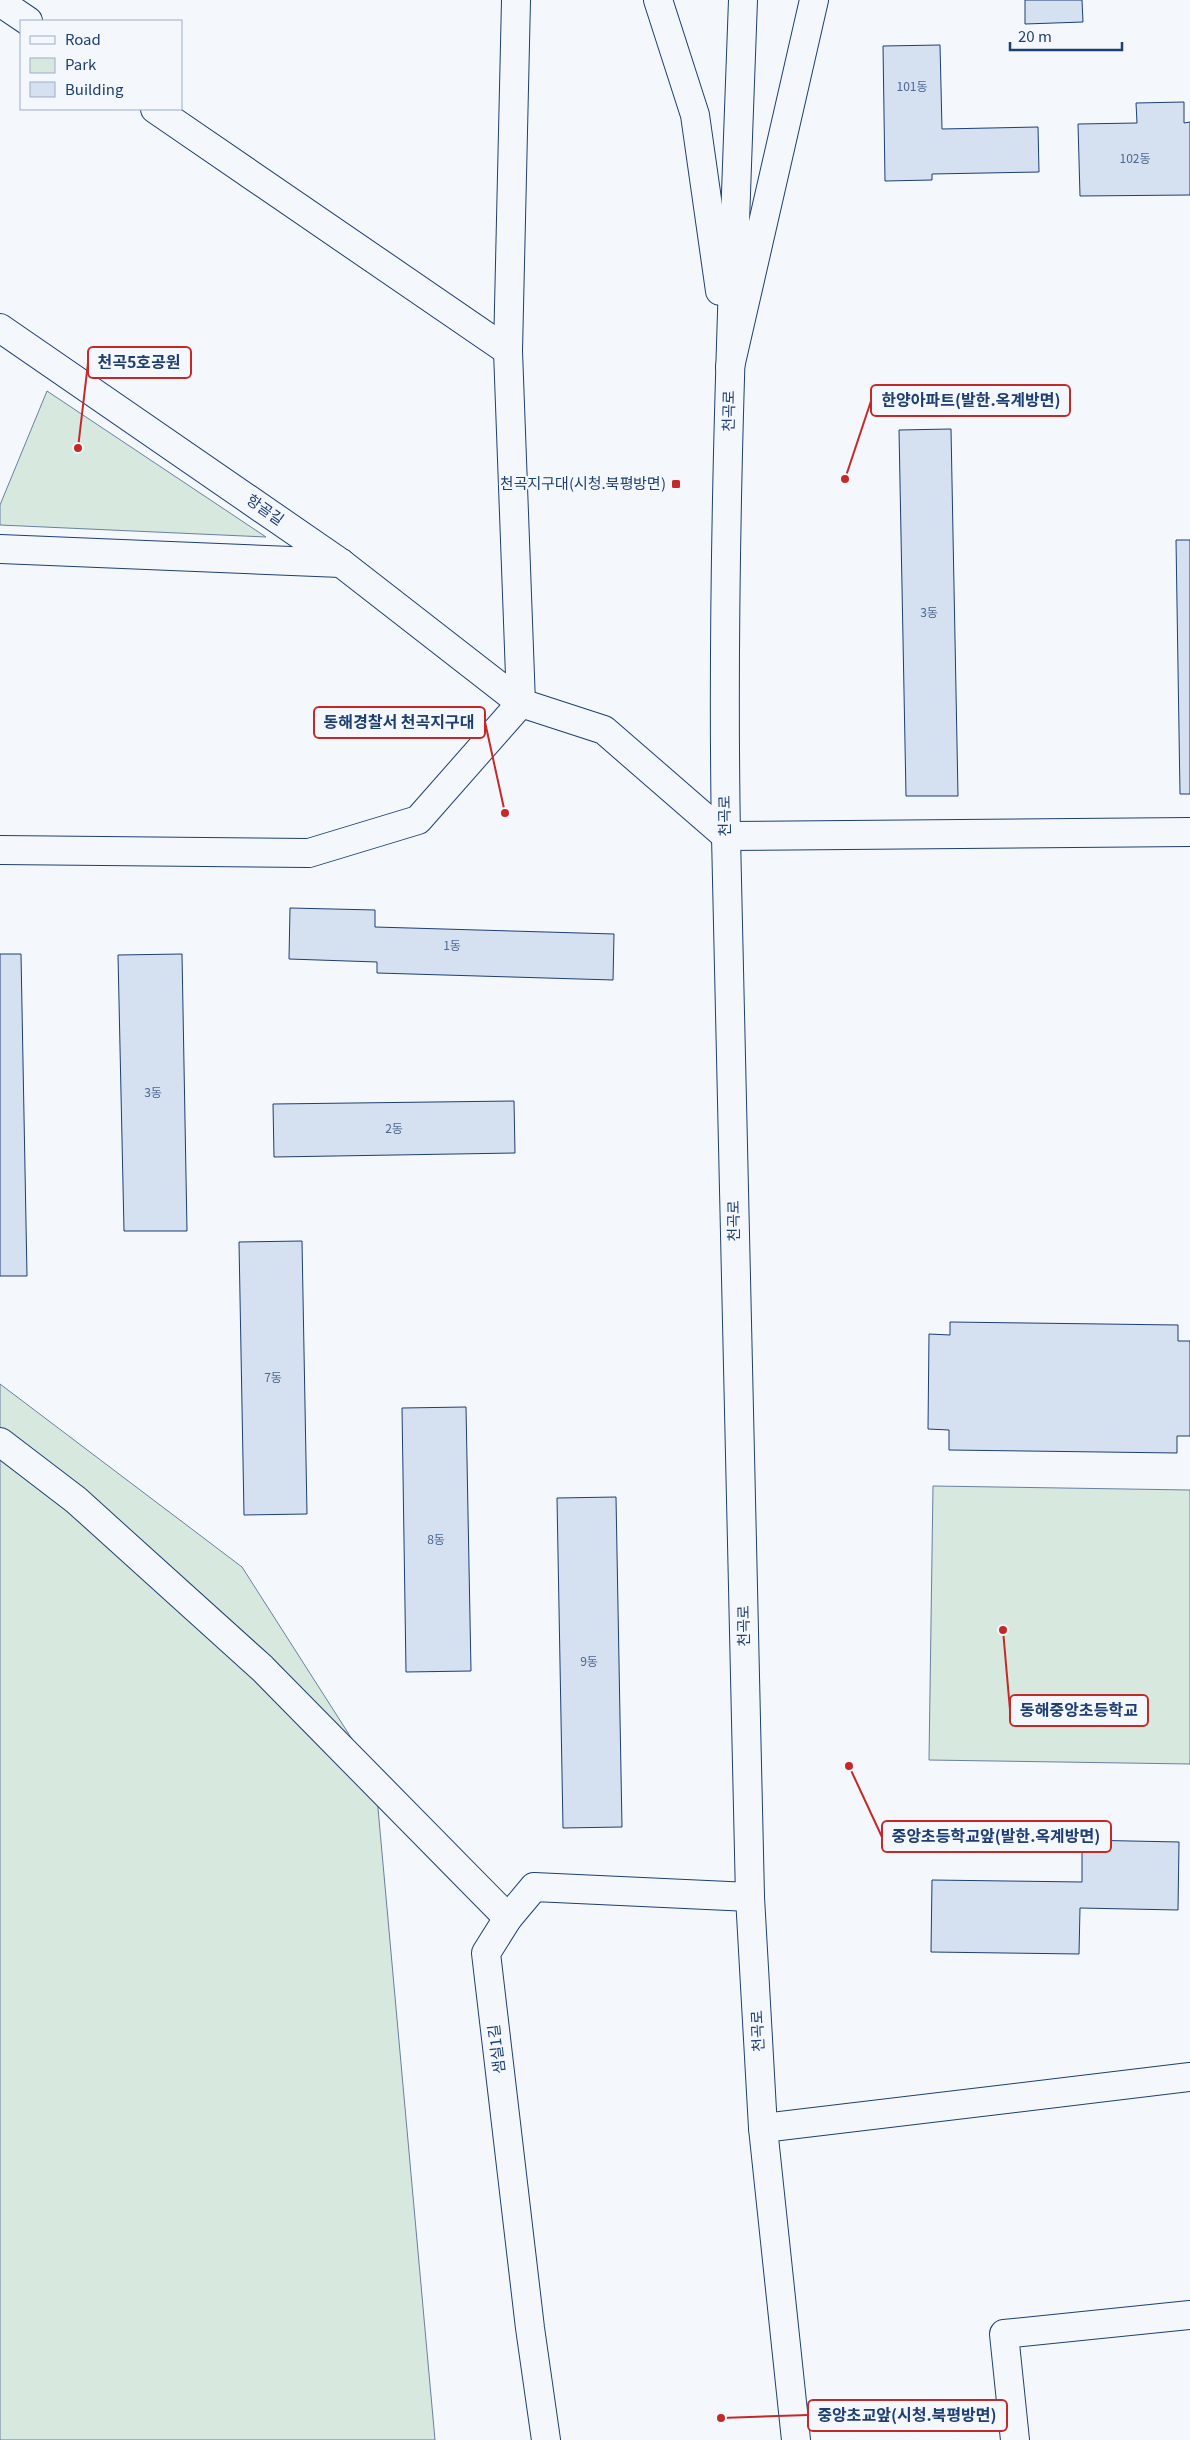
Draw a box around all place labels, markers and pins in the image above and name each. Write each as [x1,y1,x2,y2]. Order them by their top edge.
callout: 천곡5호공원 [88,347,191,378]
callout: 한양아파트(발한.옥계방면) [871,385,1070,416]
place label: 천곡지구대(시청.북평방면) [500,472,666,493]
marker: 천곡지구대(시청.북평방면) [670,478,682,490]
callout: 동해경찰서 천곡지구대 [314,707,485,738]
callout: 동해중앙초등학교 [1010,1695,1148,1726]
callout: 중앙초등학교앞(발한.옥계방면) [882,1821,1111,1852]
callout: 중앙초교앞(시청.북평방면) [808,2400,1007,2431]

